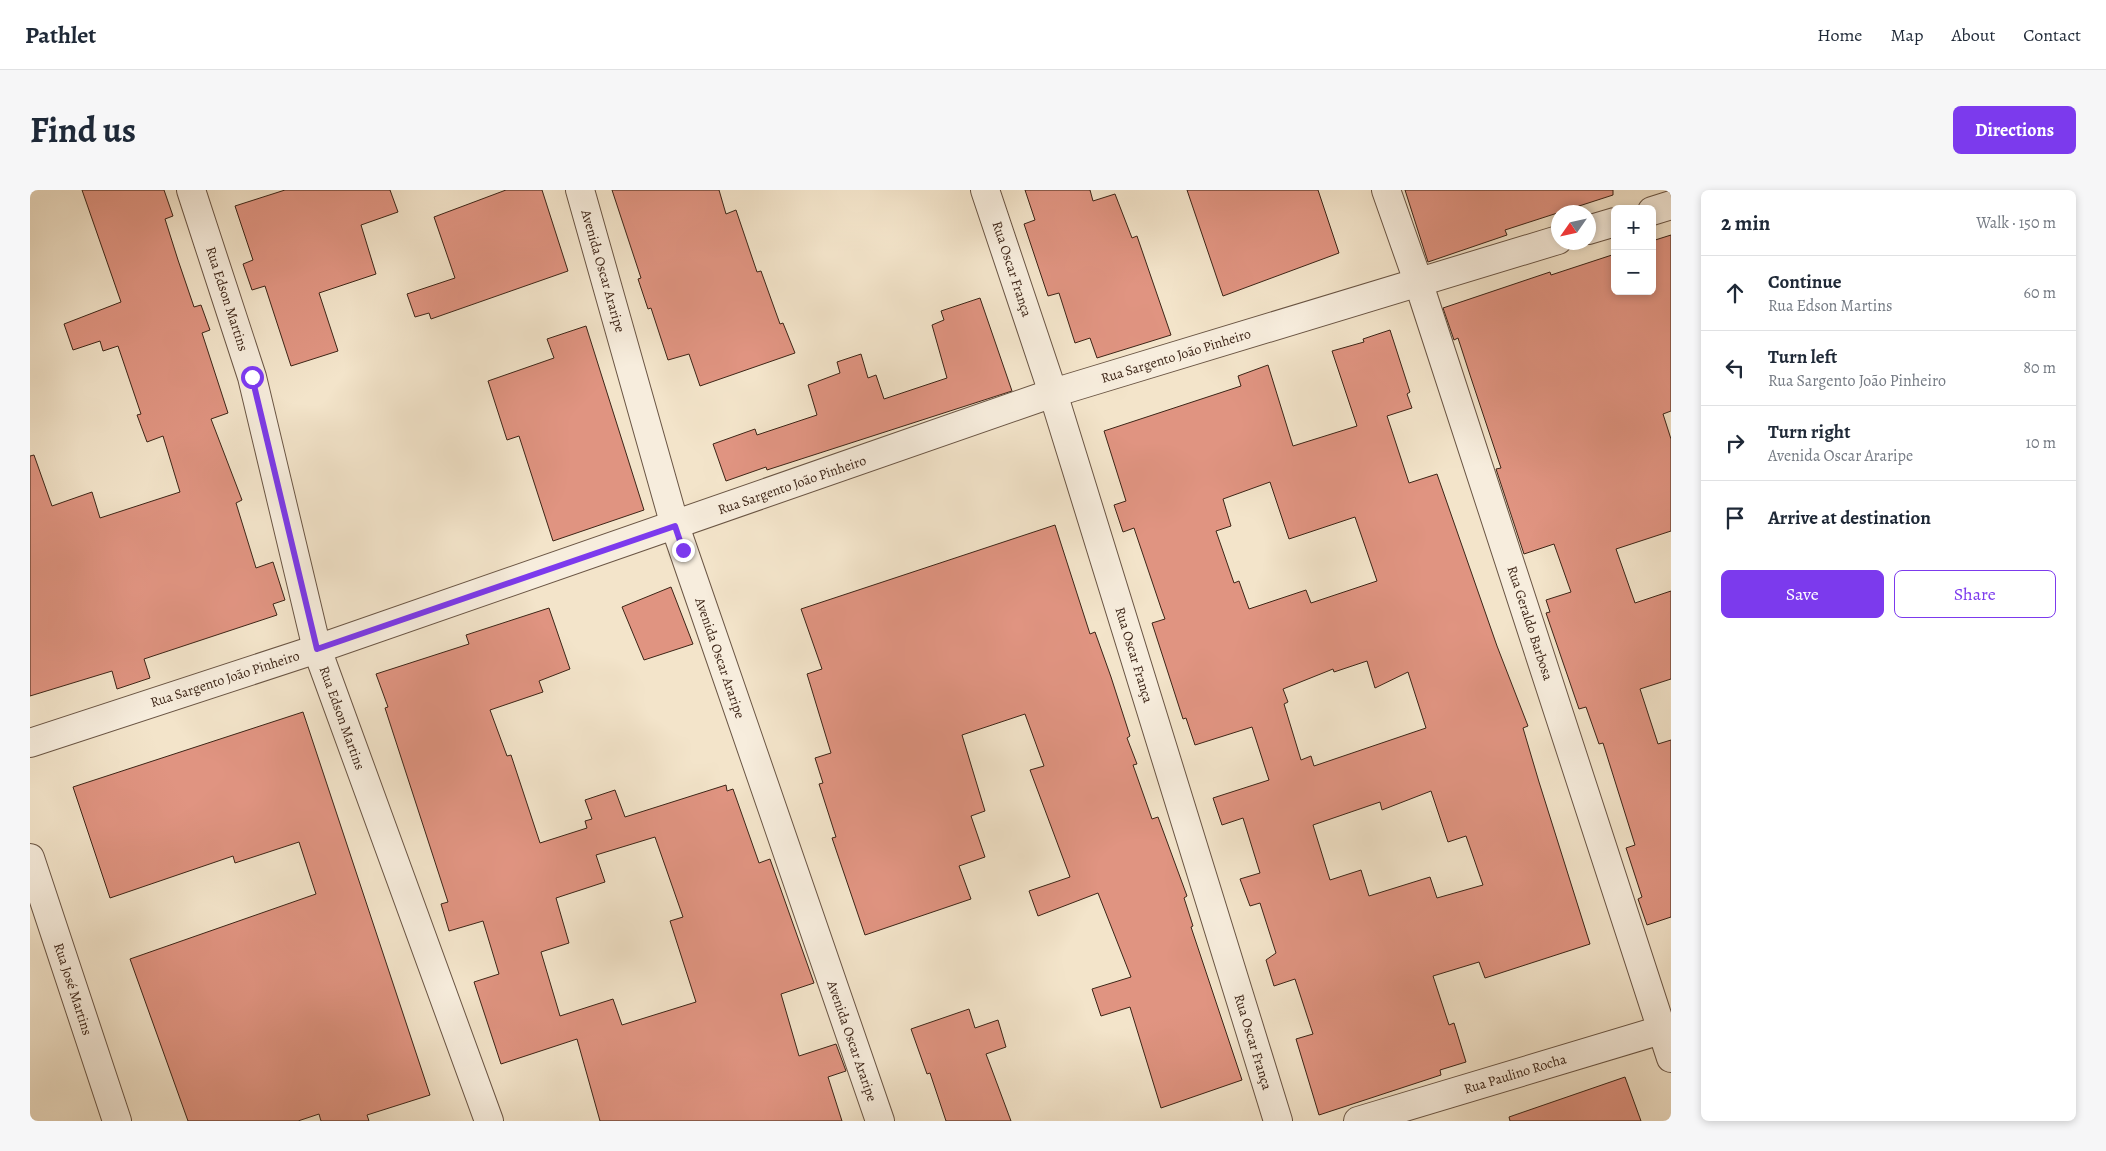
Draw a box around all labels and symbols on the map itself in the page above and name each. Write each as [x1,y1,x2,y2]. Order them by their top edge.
north arrow [1551,205,1596,250]
street label: Avenida Oscar Araripe [576,206,630,335]
street label: Rua Oscar França [988,219,1037,320]
street label: Rua Edson Martins [201,244,253,354]
street label: Rua Sargento João Pinheiro [1099,324,1253,388]
route start [241,366,264,389]
street label: Rua Sargento João Pinheiro [715,451,869,519]
route end [672,539,695,562]
street label: Rua Geraldo Barbosa [1503,563,1558,683]
street label: Avenida Oscar Araripe [690,594,750,721]
street label: Rua Oscar França [1110,605,1158,706]
street label: Rua Sargento João Pinheiro [148,646,302,712]
street label: Rua Edson Martins [314,664,370,772]
street label: Rua José Martins [49,940,97,1038]
street label: Avenida Oscar Araripe [822,977,882,1104]
street label: Rua Oscar França [1229,992,1277,1093]
street label: Rua Paulino Rocha [1461,1049,1569,1099]

